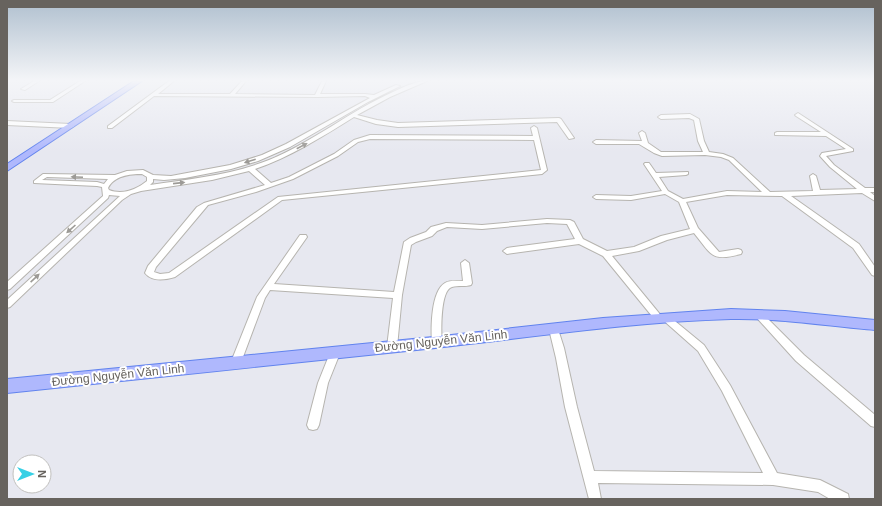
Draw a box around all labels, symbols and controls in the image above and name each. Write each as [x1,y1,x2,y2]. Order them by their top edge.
one-way arrow [296,142,308,149]
one-way arrow [244,158,256,164]
one-way arrow [71,173,83,180]
one-way arrow [173,180,185,186]
one-way arrow [66,224,77,233]
one-way arrow [30,274,40,283]
street label: Đường Nguyễn Văn Linh [374,326,508,355]
street label: Đường Nguyễn Văn Linh [51,360,185,389]
north arrow [12,454,52,494]
text: N [36,470,48,478]

